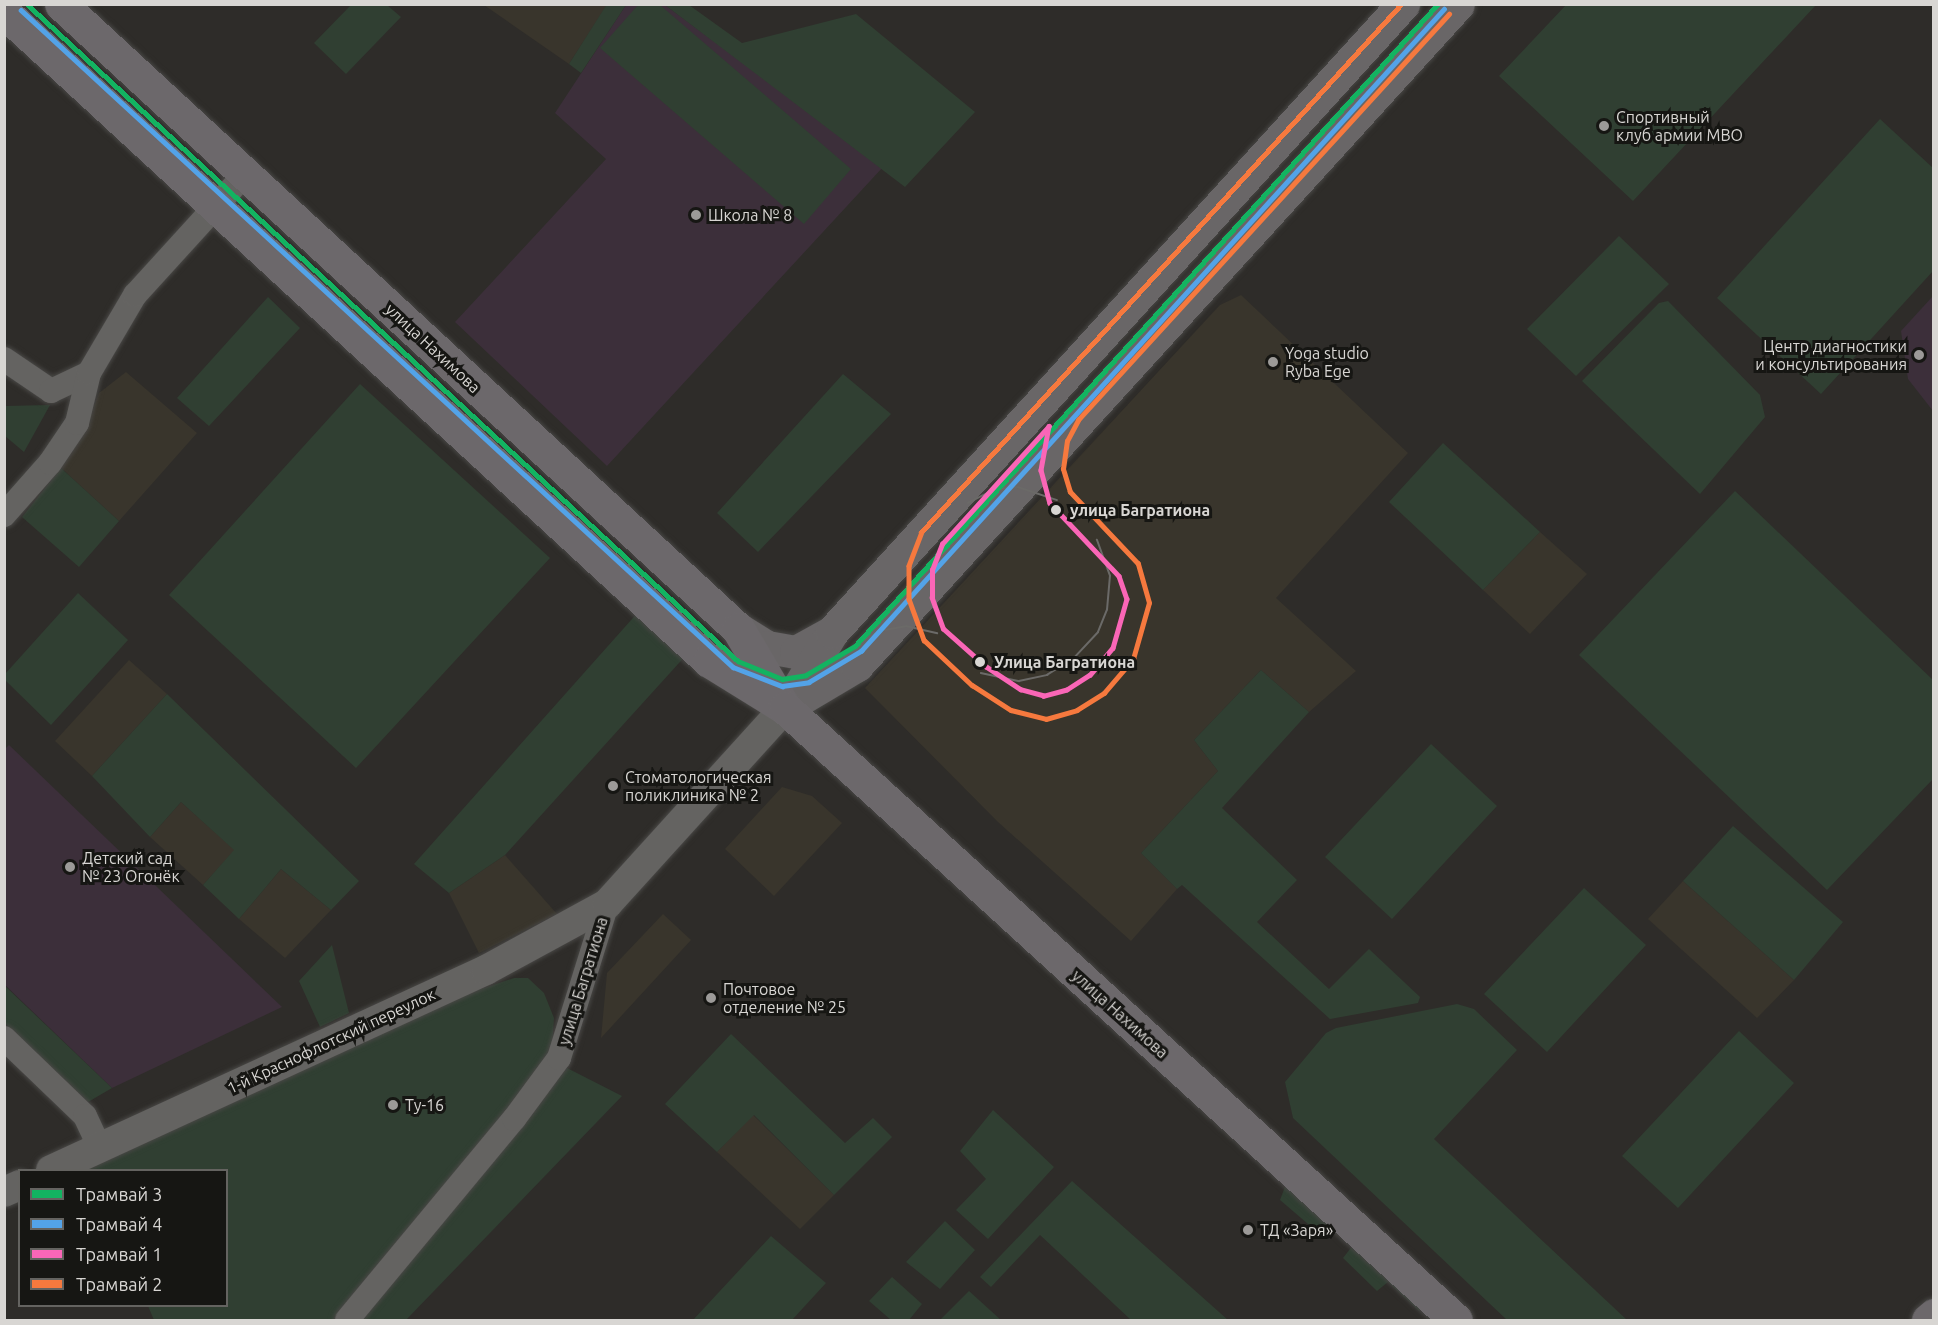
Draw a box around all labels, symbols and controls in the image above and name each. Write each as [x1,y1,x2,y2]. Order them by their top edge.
place label: Спортивный клуб армии МВО [1616,107,1743,145]
marker: Спортивный клуб армии МВО [1597,119,1611,133]
place label: Школа № 8 [708,205,792,225]
marker: Школа № 8 [689,208,703,222]
street label: улица Нахимова [382,299,484,397]
place label: Центр диагностики и консультирования [1755,336,1907,374]
place label: Yoga studio Ryba Ege [1285,343,1369,381]
marker: Центр диагностики и консультирования [1912,348,1926,362]
marker: Yoga studio Ryba Ege [1266,355,1280,369]
place label: улица Багратиона [1070,500,1210,520]
marker: улица Багратиона [1047,501,1065,519]
place label: Улица Багратиона [994,652,1135,672]
marker: Улица Багратиона [971,653,989,671]
place label: Стоматологическая поликлиника № 2 [625,767,772,805]
marker: Стоматологическая поликлиника № 2 [606,779,620,793]
place label: Детский сад № 23 Огонёк [82,848,180,886]
marker: Детский сад № 23 Огонёк [63,860,77,874]
street label: улица Багратиона [554,915,612,1047]
street label: улица Нахимова [1068,966,1172,1062]
place label: Почтовое отделение № 25 [723,979,846,1017]
street label: 1-й Краснофлотский переулок [224,984,438,1098]
marker: Почтовое отделение № 25 [704,991,718,1005]
place label: Ту-16 [405,1095,444,1115]
marker: Ту-16 [386,1098,400,1112]
legend [18,1169,228,1307]
text: Трамвай 3 [76,1184,163,1204]
text: Трамвай 4 [76,1214,163,1234]
place label: ТД «Заря» [1260,1220,1333,1240]
marker: ТД «Заря» [1241,1223,1255,1237]
text: Трамвай 1 [76,1244,163,1264]
text: Трамвай 2 [76,1274,163,1294]

